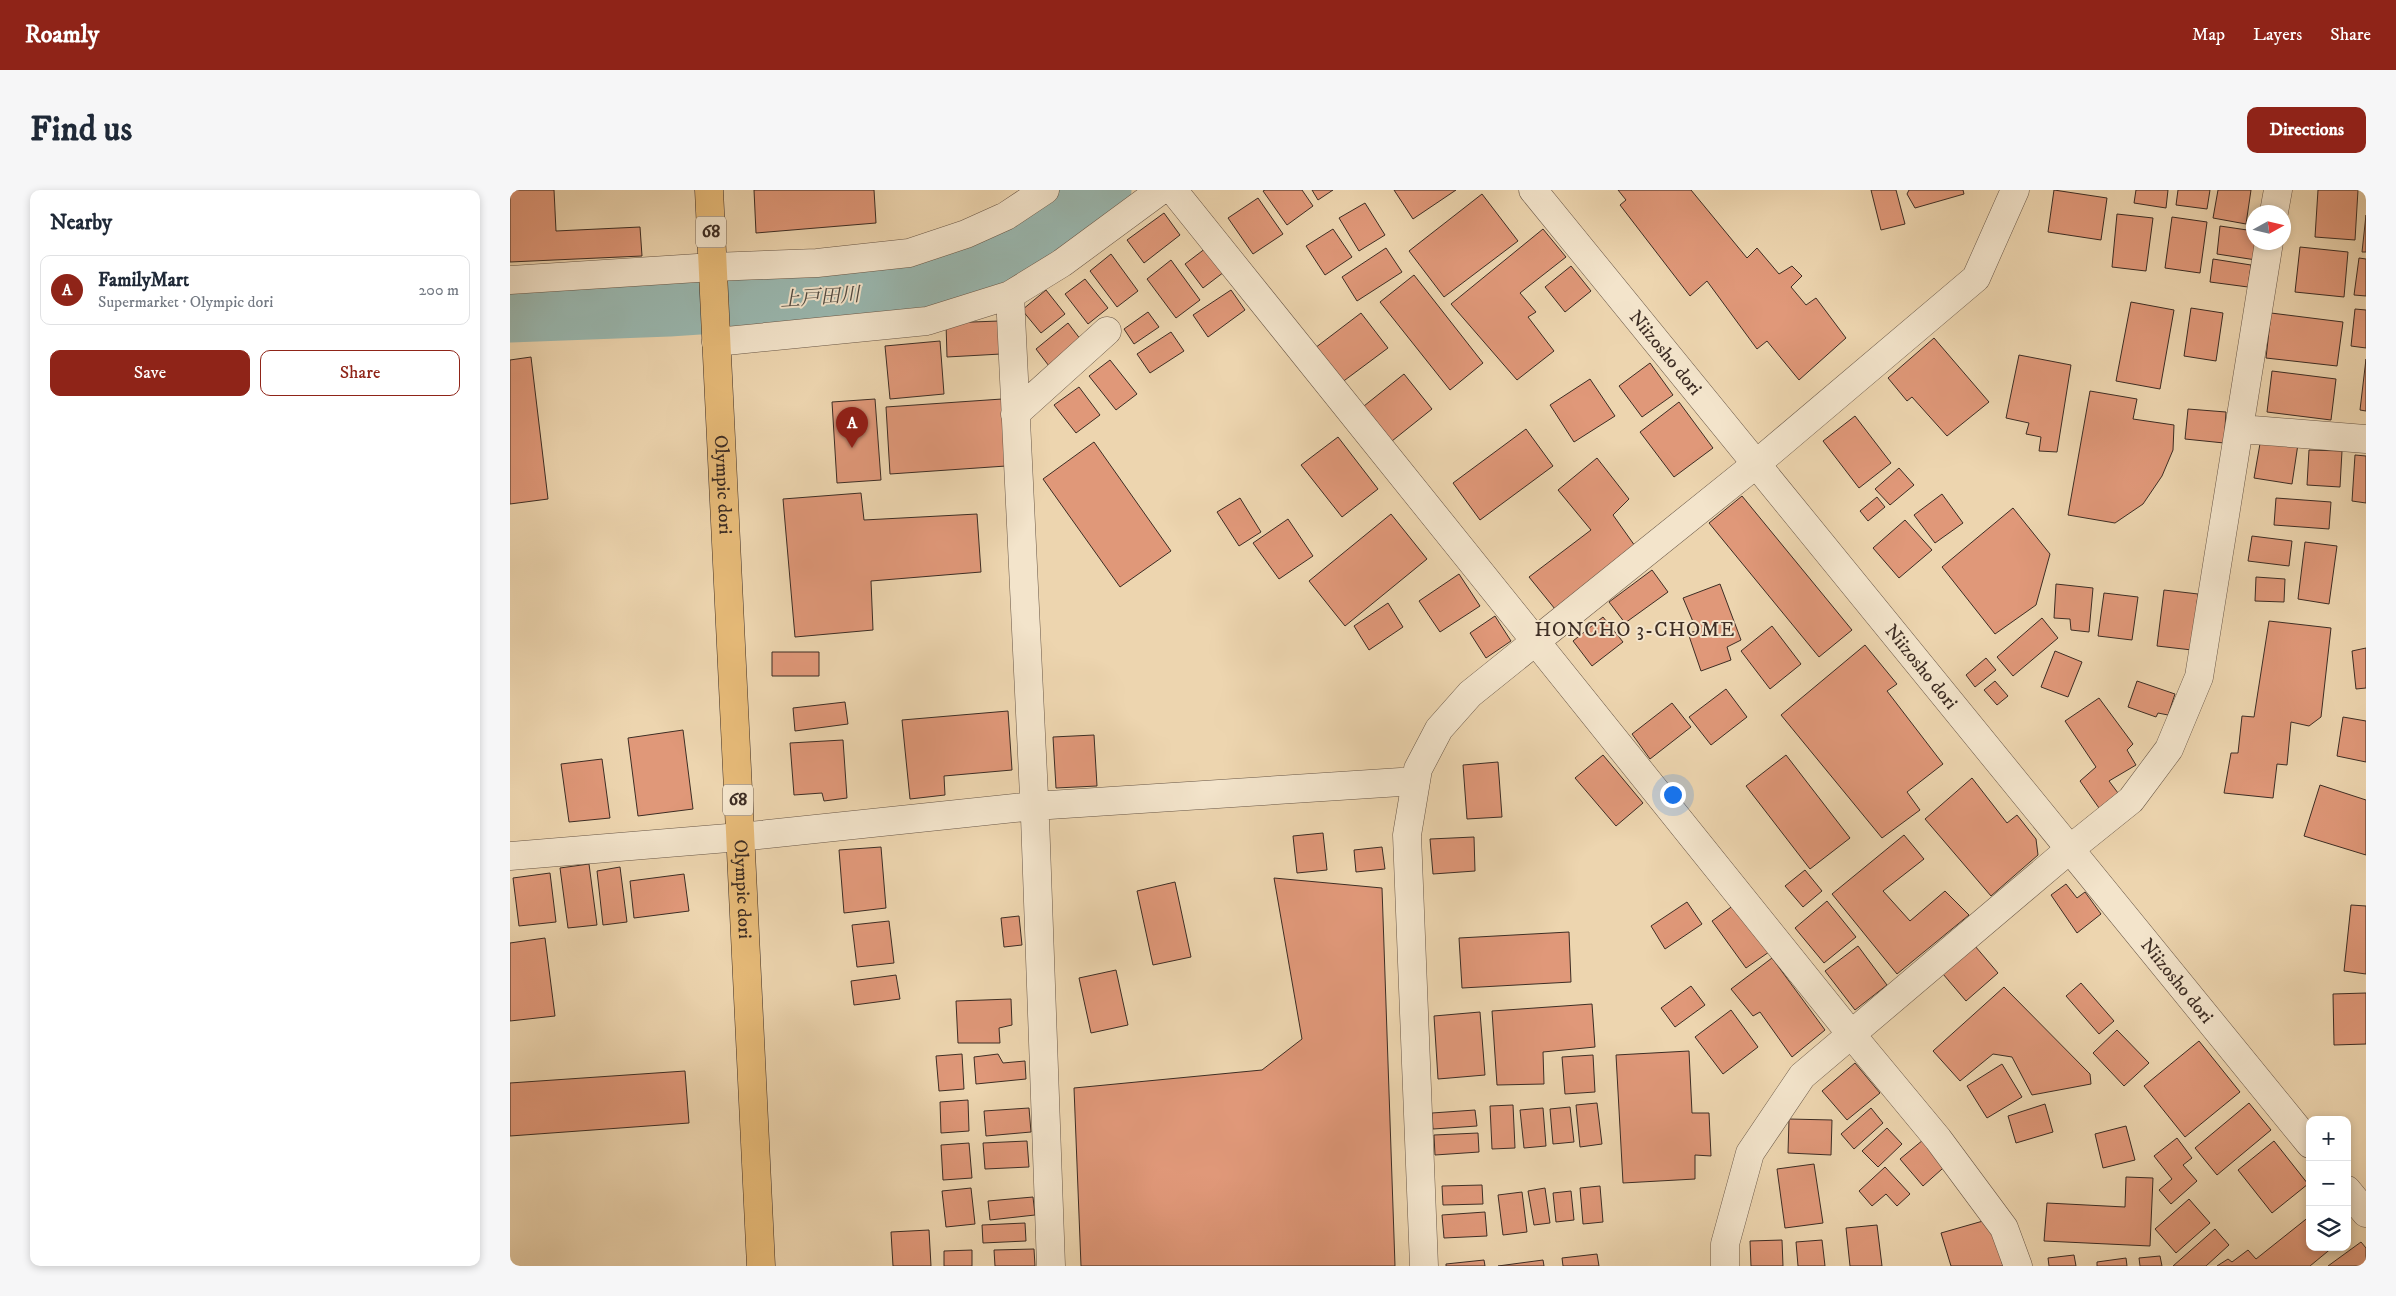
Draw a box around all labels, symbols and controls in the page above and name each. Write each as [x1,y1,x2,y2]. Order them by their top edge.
text: Roamly [25,20,99,50]
text: Map [2192,24,2225,46]
text: Layers [2253,24,2302,46]
text: Share [2330,24,2371,46]
button: Directions [2247,107,2366,153]
text: Find us [30,108,132,152]
north arrow [2246,205,2291,250]
text: Nearby [50,210,112,236]
road number: 68 [696,217,726,248]
text: FamilyMart [98,269,189,292]
text: A [62,280,72,300]
text: 200 m [418,280,459,300]
water label: 上戸田川 [779,283,863,313]
text: Supermarket · Olympic dori [98,292,273,312]
street label: Niizosho dori [1624,306,1707,400]
button: Save [50,350,250,396]
button: Share [260,350,460,396]
pin: A [836,407,868,448]
street label: Olympic dori [709,434,737,535]
district label: HONCHO 3-CHOME [1535,618,1735,643]
street label: Niizosho dori [1880,620,1963,714]
your location [1660,782,1686,808]
road number: 68 [723,784,753,816]
street label: Olympic dori [729,839,757,940]
street label: Niizosho dori [2136,934,2219,1028]
map controls [2306,1116,2351,1251]
button: + [2306,1116,2351,1161]
button: − [2306,1161,2351,1206]
button: layers [2306,1206,2351,1251]

